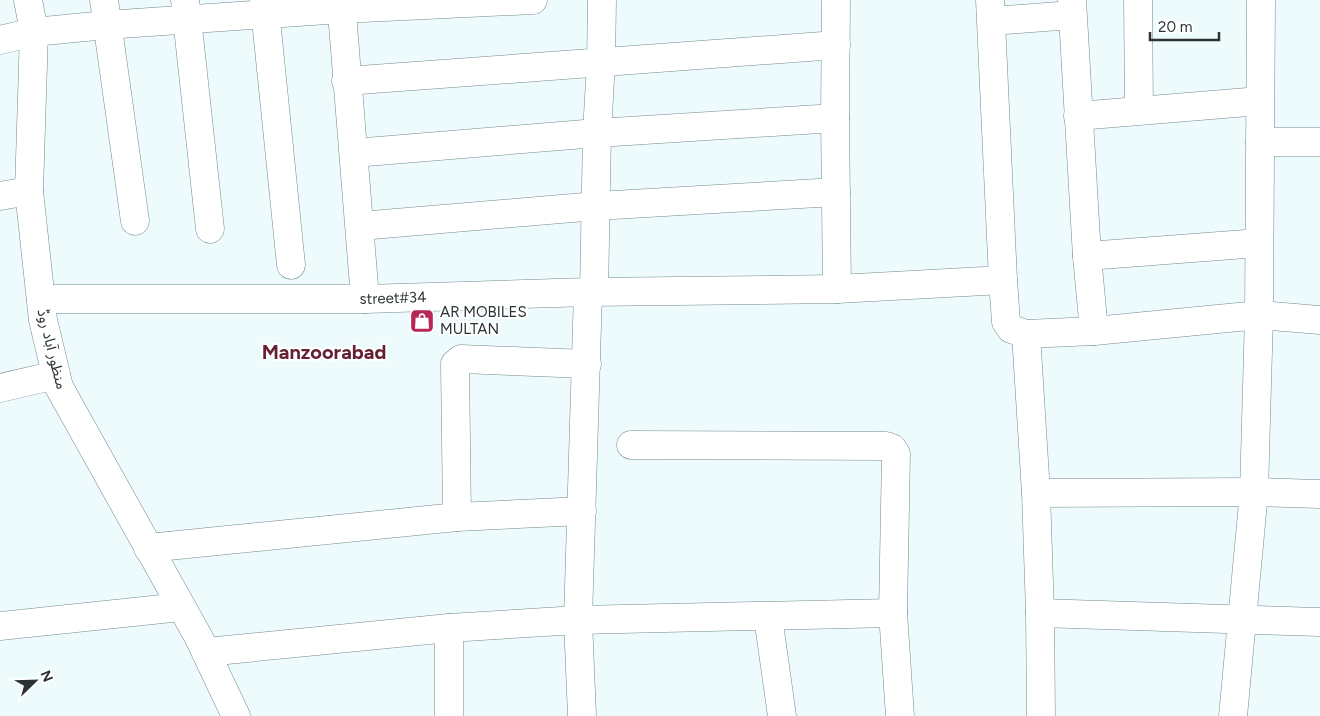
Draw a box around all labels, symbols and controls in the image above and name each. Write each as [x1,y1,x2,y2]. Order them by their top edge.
scale bar [1150,10,1219,42]
text: 20 m [1158,18,1192,36]
street label: street#34 [360,288,427,308]
place label: AR MOBILES MULTAN [440,303,527,338]
street label: منظور آباد روڈ [33,307,71,391]
shop icon: AR MOBILES MULTAN [409,308,435,334]
district label: Manzoorabad [262,340,386,364]
north arrow [10,656,60,706]
text: N [37,668,56,684]

